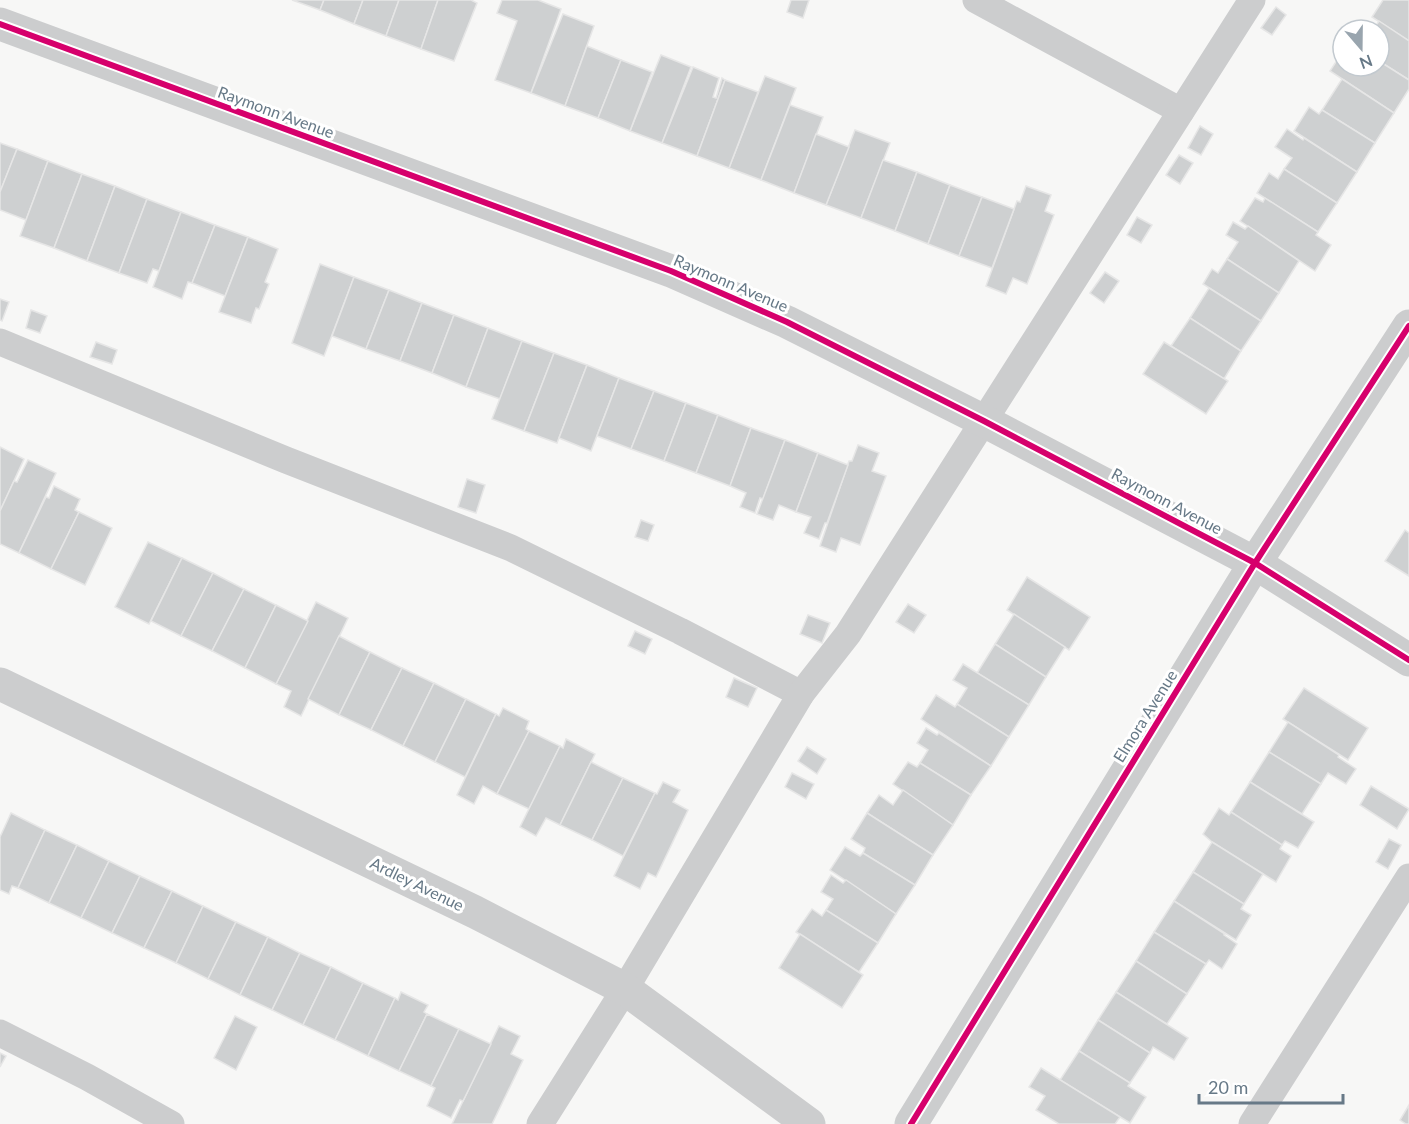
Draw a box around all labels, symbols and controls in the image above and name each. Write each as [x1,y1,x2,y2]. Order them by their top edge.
north arrow [1331,18,1391,78]
text: N [1357,52,1375,74]
street label: Raymonn Avenue [215,82,337,141]
street label: Raymonn Avenue [671,250,791,315]
street label: Raymonn Avenue [1109,463,1226,538]
street label: Elmora Avenue [1109,666,1181,765]
street label: Ardley Avenue [367,853,467,914]
scale bar [1199,1067,1343,1105]
text: 20 m [1208,1076,1248,1098]

